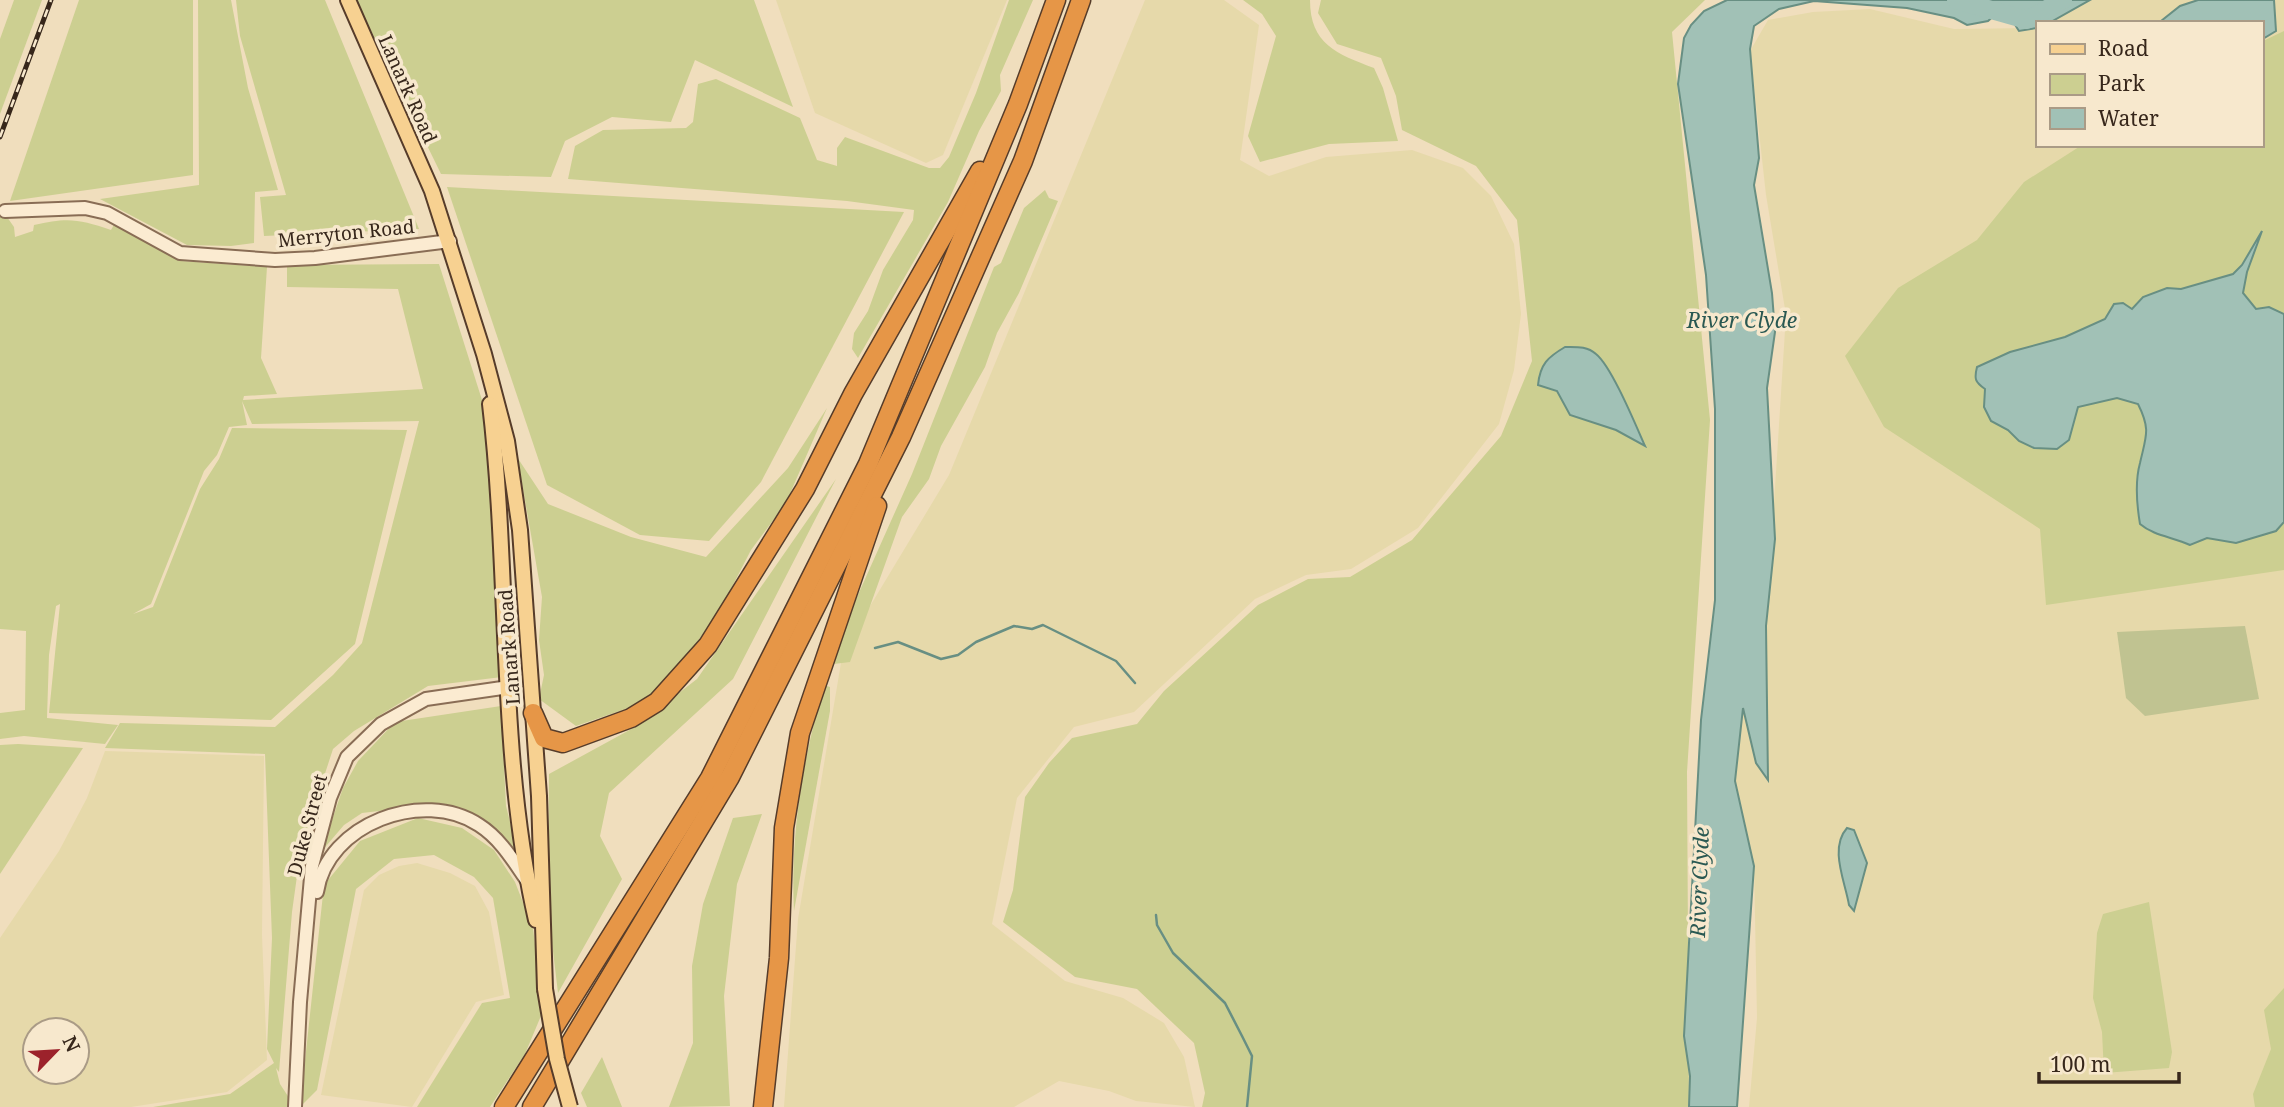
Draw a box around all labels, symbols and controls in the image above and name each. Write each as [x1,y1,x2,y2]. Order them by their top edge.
legend [2036,21,2263,147]
street label: Lanark Road [372,31,444,148]
text: Road [2098,34,2149,62]
text: Park [2098,69,2145,97]
text: Water [2098,104,2159,132]
street label: Merryton Road [276,213,416,253]
water label: River Clyde [1686,306,1797,334]
street label: Lanark Road [492,588,526,706]
street label: Duke Street [281,771,333,879]
water label: River Clyde [1683,826,1715,939]
north arrow [21,1016,91,1086]
text: N [56,1032,86,1056]
scale bar [2039,1040,2179,1084]
text: 100 m [2050,1050,2111,1078]

